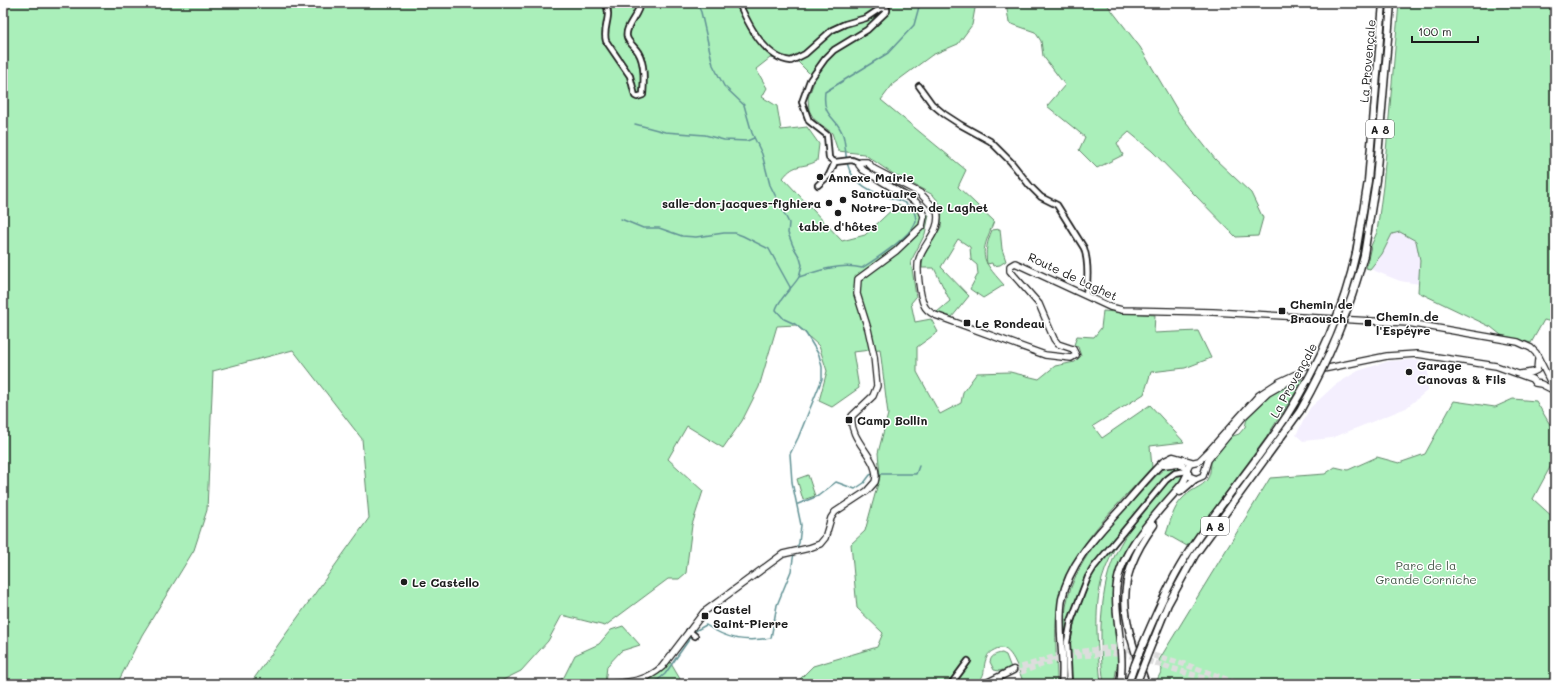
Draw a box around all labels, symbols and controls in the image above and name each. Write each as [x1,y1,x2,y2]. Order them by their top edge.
scale bar [1412,18,1478,44]
street label: La Provençale [1355,19,1379,103]
text: 100 m [1418,23,1452,39]
road number: A 8 [1366,120,1394,138]
place label: Annexe Mairie [828,169,914,185]
marker: Annexe Mairie [815,172,825,182]
place label: Sanctuaire Notre-Dame de Laghet [851,185,988,215]
place label: salle-don-jacques-fighiera [662,195,821,211]
marker: Sanctuaire Notre-Dame de Laghet [838,195,848,205]
marker: salle-don-jacques-fighiera [824,198,834,208]
marker: table d'hôtes [833,208,843,218]
place label: table d'hôtes [799,218,877,234]
street label: Route de Laghet [1026,248,1120,304]
place label: Chemin de Braousch [1290,296,1353,326]
marker: Chemin de Braousch [1277,306,1287,316]
place label: Chemin de l'Espéyre [1376,308,1439,338]
place label: Le Rondeau [975,315,1045,331]
marker: Le Rondeau [962,318,972,328]
marker: Chemin de l'Espéyre [1363,318,1373,328]
street label: La Provençale [1266,340,1320,420]
place label: Garage Canovas & Fils [1417,357,1506,387]
marker: Garage Canovas & Fils [1404,367,1414,377]
place label: Camp Bollin [857,412,928,428]
marker: Camp Bollin [844,415,854,425]
road number: A 8 [1201,517,1229,535]
park label: Parc de la Grande Corniche [1375,557,1477,587]
place label: Le Castello [412,574,479,590]
marker: Le Castello [399,577,409,587]
place label: Castel Saint-Pierre [713,601,788,631]
marker: Castel Saint-Pierre [700,611,710,621]

